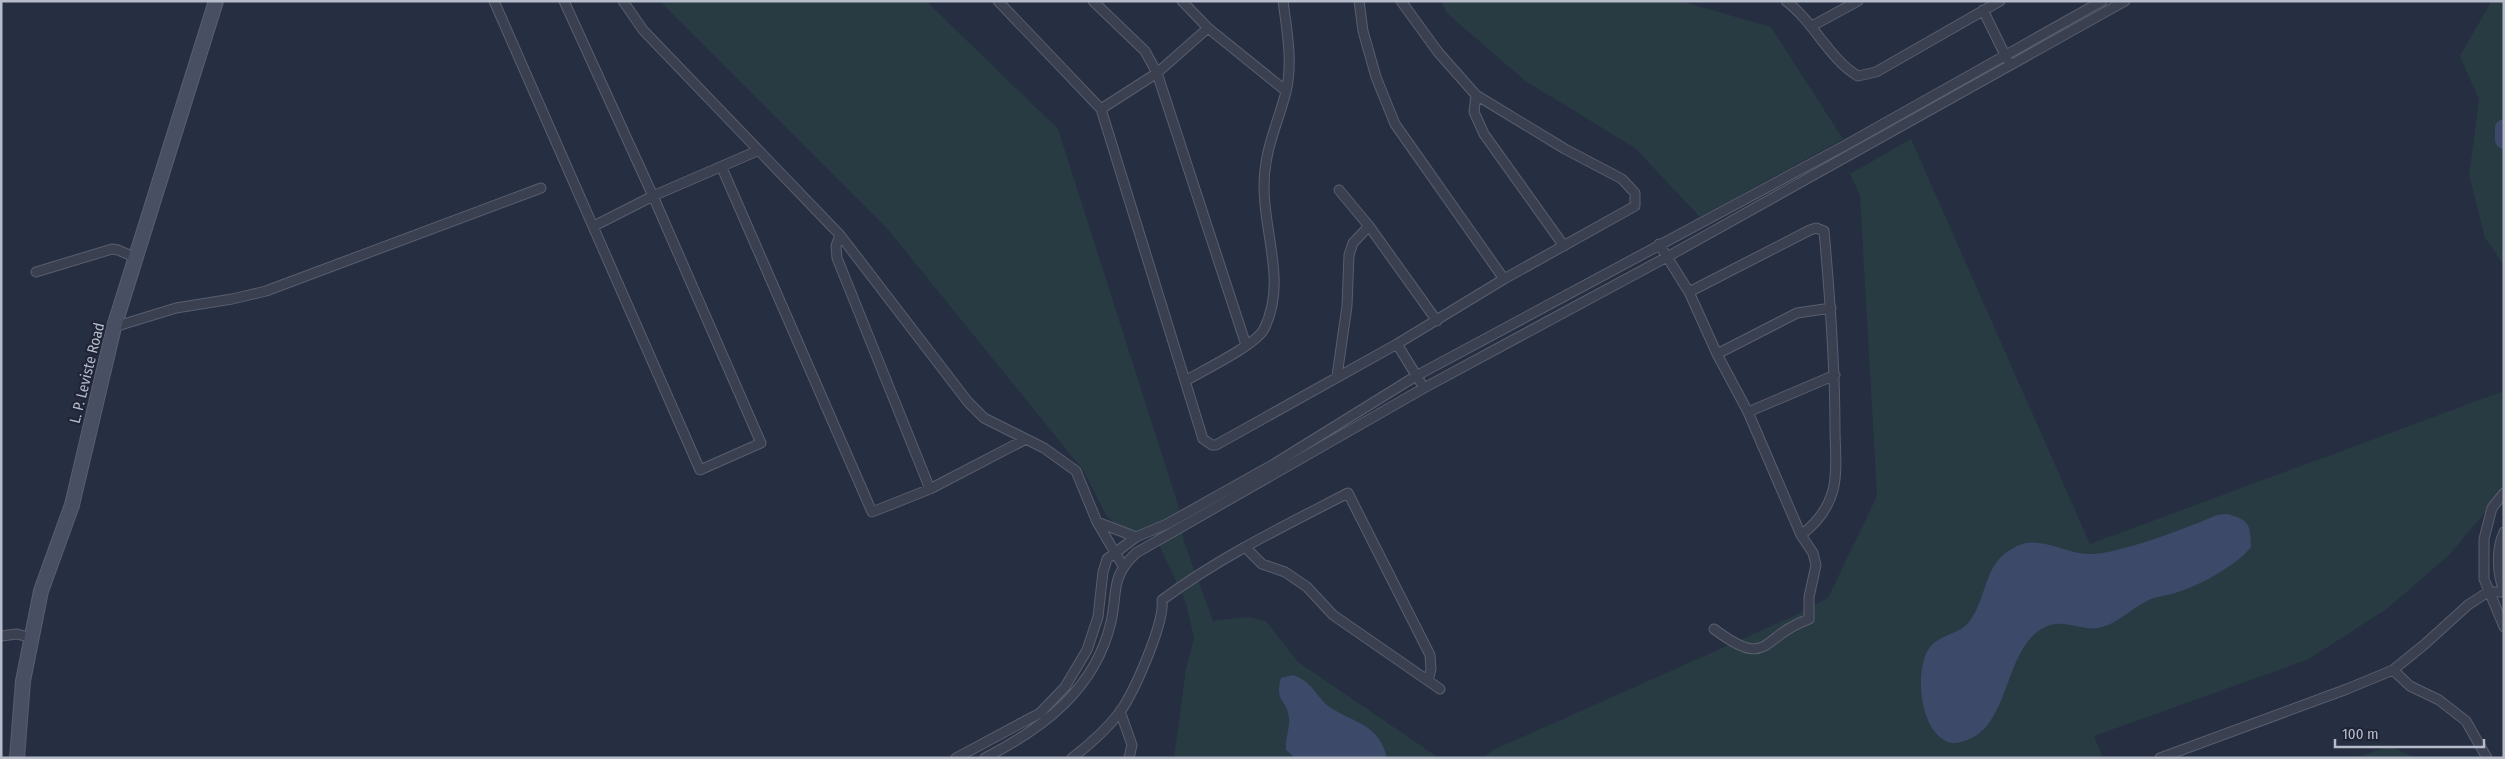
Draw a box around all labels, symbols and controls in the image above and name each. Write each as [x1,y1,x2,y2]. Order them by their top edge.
street label: L. P. Leviste Road [66,321,108,425]
scale bar [2335,716,2484,748]
text: 100 m [2342,725,2379,743]

